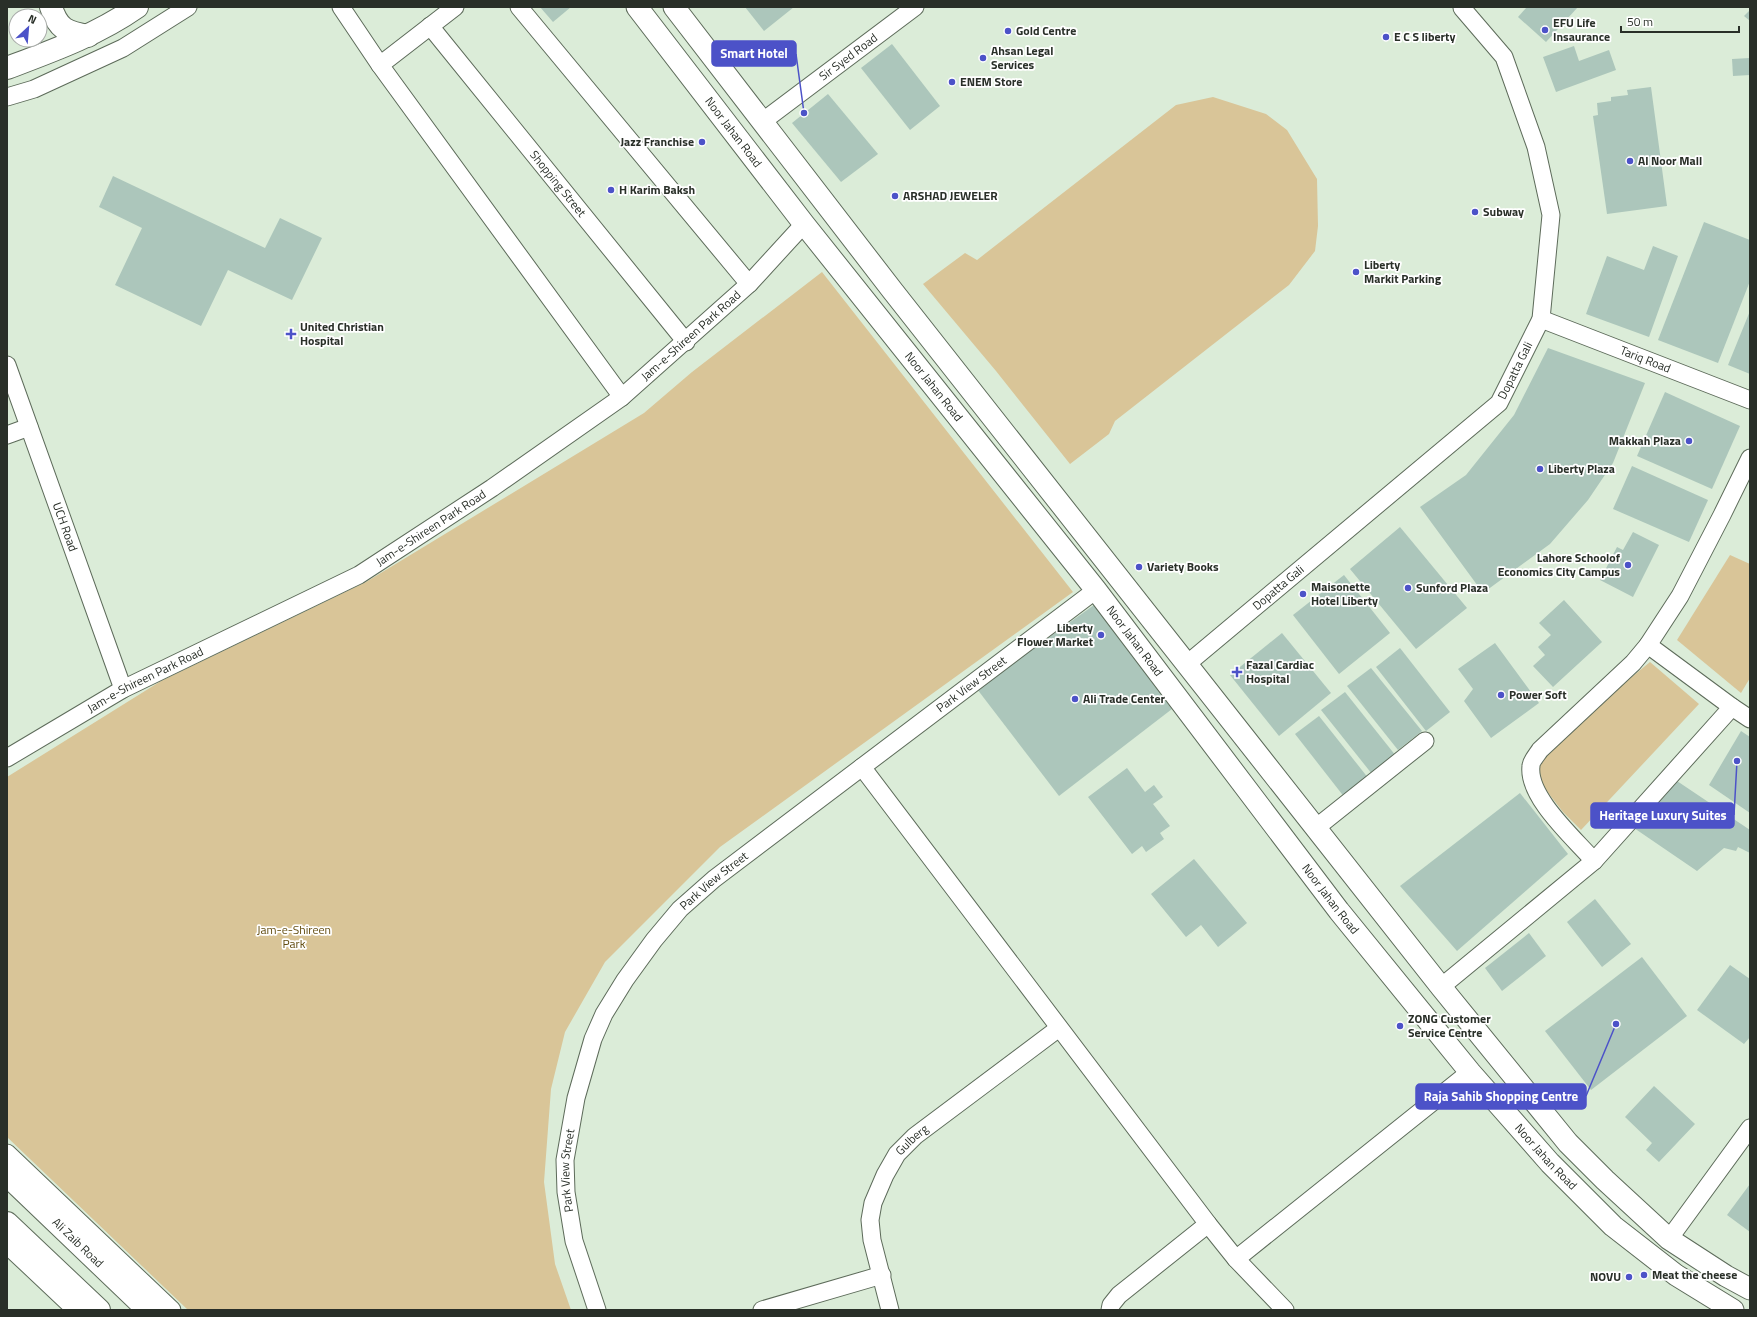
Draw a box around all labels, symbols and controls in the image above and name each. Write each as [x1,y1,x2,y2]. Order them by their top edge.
north arrow [8,8,48,48]
scale bar [1621,8,1739,34]
text: N [25,10,39,28]
text: 50 m [1627,12,1653,31]
place label: EFU Life Insaurance [1553,13,1610,46]
place label: Gold Centre [1016,21,1076,40]
marker: EFU Life Insaurance [1540,25,1550,35]
marker: Gold Centre [1003,26,1013,36]
place label: E C S liberty [1394,27,1455,46]
street label: Sir Syed Road [815,28,881,85]
marker: E C S liberty [1381,32,1391,42]
callout: Smart Hotel [712,41,796,66]
place label: Ahsan Legal Services [991,41,1054,74]
text: Smart Hotel [720,43,788,63]
marker: Ahsan Legal Services [978,53,988,63]
place label: ENEM Store [960,72,1022,91]
marker: ENEM Store [947,77,957,87]
street label: Noor Jahan Road [700,93,767,171]
place label: Jazz Franchise [620,132,694,151]
marker: Jazz Franchise [697,137,707,147]
street label: Shopping Street [525,146,591,221]
place label: Al Noor Mall [1638,151,1702,170]
marker: Al Noor Mall [1625,156,1635,166]
place label: H Karim Baksh [619,180,695,199]
marker: H Karim Baksh [606,185,616,195]
place label: ARSHAD JEWELER [903,186,998,205]
marker: ARSHAD JEWELER [890,191,900,201]
place label: Subway [1483,202,1524,221]
marker: Subway [1470,207,1480,217]
place label: Liberty Markit Parking [1364,255,1442,288]
marker: Liberty Markit Parking [1351,267,1361,277]
street label: Jam-e-Shireen Park Road [636,286,745,385]
place label: United Christian Hospital [300,317,384,350]
marker: United Christian Hospital [285,328,297,340]
street label: Dopatta Gali [1492,338,1537,403]
street label: Tariq Road [1617,341,1674,377]
street label: Noor Jahan Road [900,347,968,425]
place label: Makkah Plaza [1609,431,1681,450]
marker: Makkah Plaza [1684,436,1694,446]
place label: Liberty Plaza [1548,459,1615,478]
marker: Liberty Plaza [1535,464,1545,474]
street label: Jam-e-Shireen Park Road [372,484,490,571]
street label: UCH Road [48,500,83,554]
place label: Lahore Schoolof Economics City Campus [1498,548,1621,581]
place label: Variety Books [1147,557,1219,576]
street label: Dopatta Gali [1248,560,1308,615]
marker: Lahore Schoolof Economics City Campus [1623,560,1633,570]
marker: Variety Books [1134,562,1144,572]
place label: Maisonette Hotel Liberty [1311,577,1378,610]
place label: Sunford Plaza [1416,578,1488,597]
marker: Sunford Plaza [1403,583,1413,593]
marker: Maisonette Hotel Liberty [1298,589,1308,599]
street label: Noor Jahan Road [1102,601,1168,680]
place label: Liberty Flower Market [1017,618,1094,651]
marker: Liberty Flower Market [1096,630,1106,640]
street label: Jam-e-Shireen Park Road [83,642,206,717]
street label: Park View Street [932,650,1011,717]
place label: Fazal Cardiac Hospital [1246,655,1314,688]
marker: Fazal Cardiac Hospital [1231,666,1243,678]
place label: Power Soft [1509,685,1567,704]
place label: Ali Trade Center [1083,689,1165,708]
marker: Power Soft [1496,690,1506,700]
marker: Ali Trade Center [1070,694,1080,704]
callout: Heritage Luxury Suites [1591,803,1734,828]
text: Heritage Luxury Suites [1599,805,1727,825]
street label: Park View Street [675,846,753,914]
street label: Noor Jahan Road [1297,860,1364,938]
park label: Jam-e-Shireen Park [257,920,331,953]
place label: ZONG Customer Service Centre [1408,1009,1491,1042]
marker: ZONG Customer Service Centre [1395,1021,1405,1031]
callout: Raja Sahib Shopping Centre [1416,1084,1586,1109]
text: Raja Sahib Shopping Centre [1424,1086,1579,1106]
street label: Gulberg [891,1119,932,1160]
street label: Noor Jahan Road [1510,1119,1582,1194]
street label: Park View Street [555,1126,580,1214]
street label: Ali Zaib Road [48,1213,108,1272]
place label: Meat the cheese [1652,1265,1737,1284]
place label: NOVU [1590,1267,1621,1286]
marker: Meat the cheese [1639,1270,1649,1280]
marker: NOVU [1624,1272,1634,1282]

